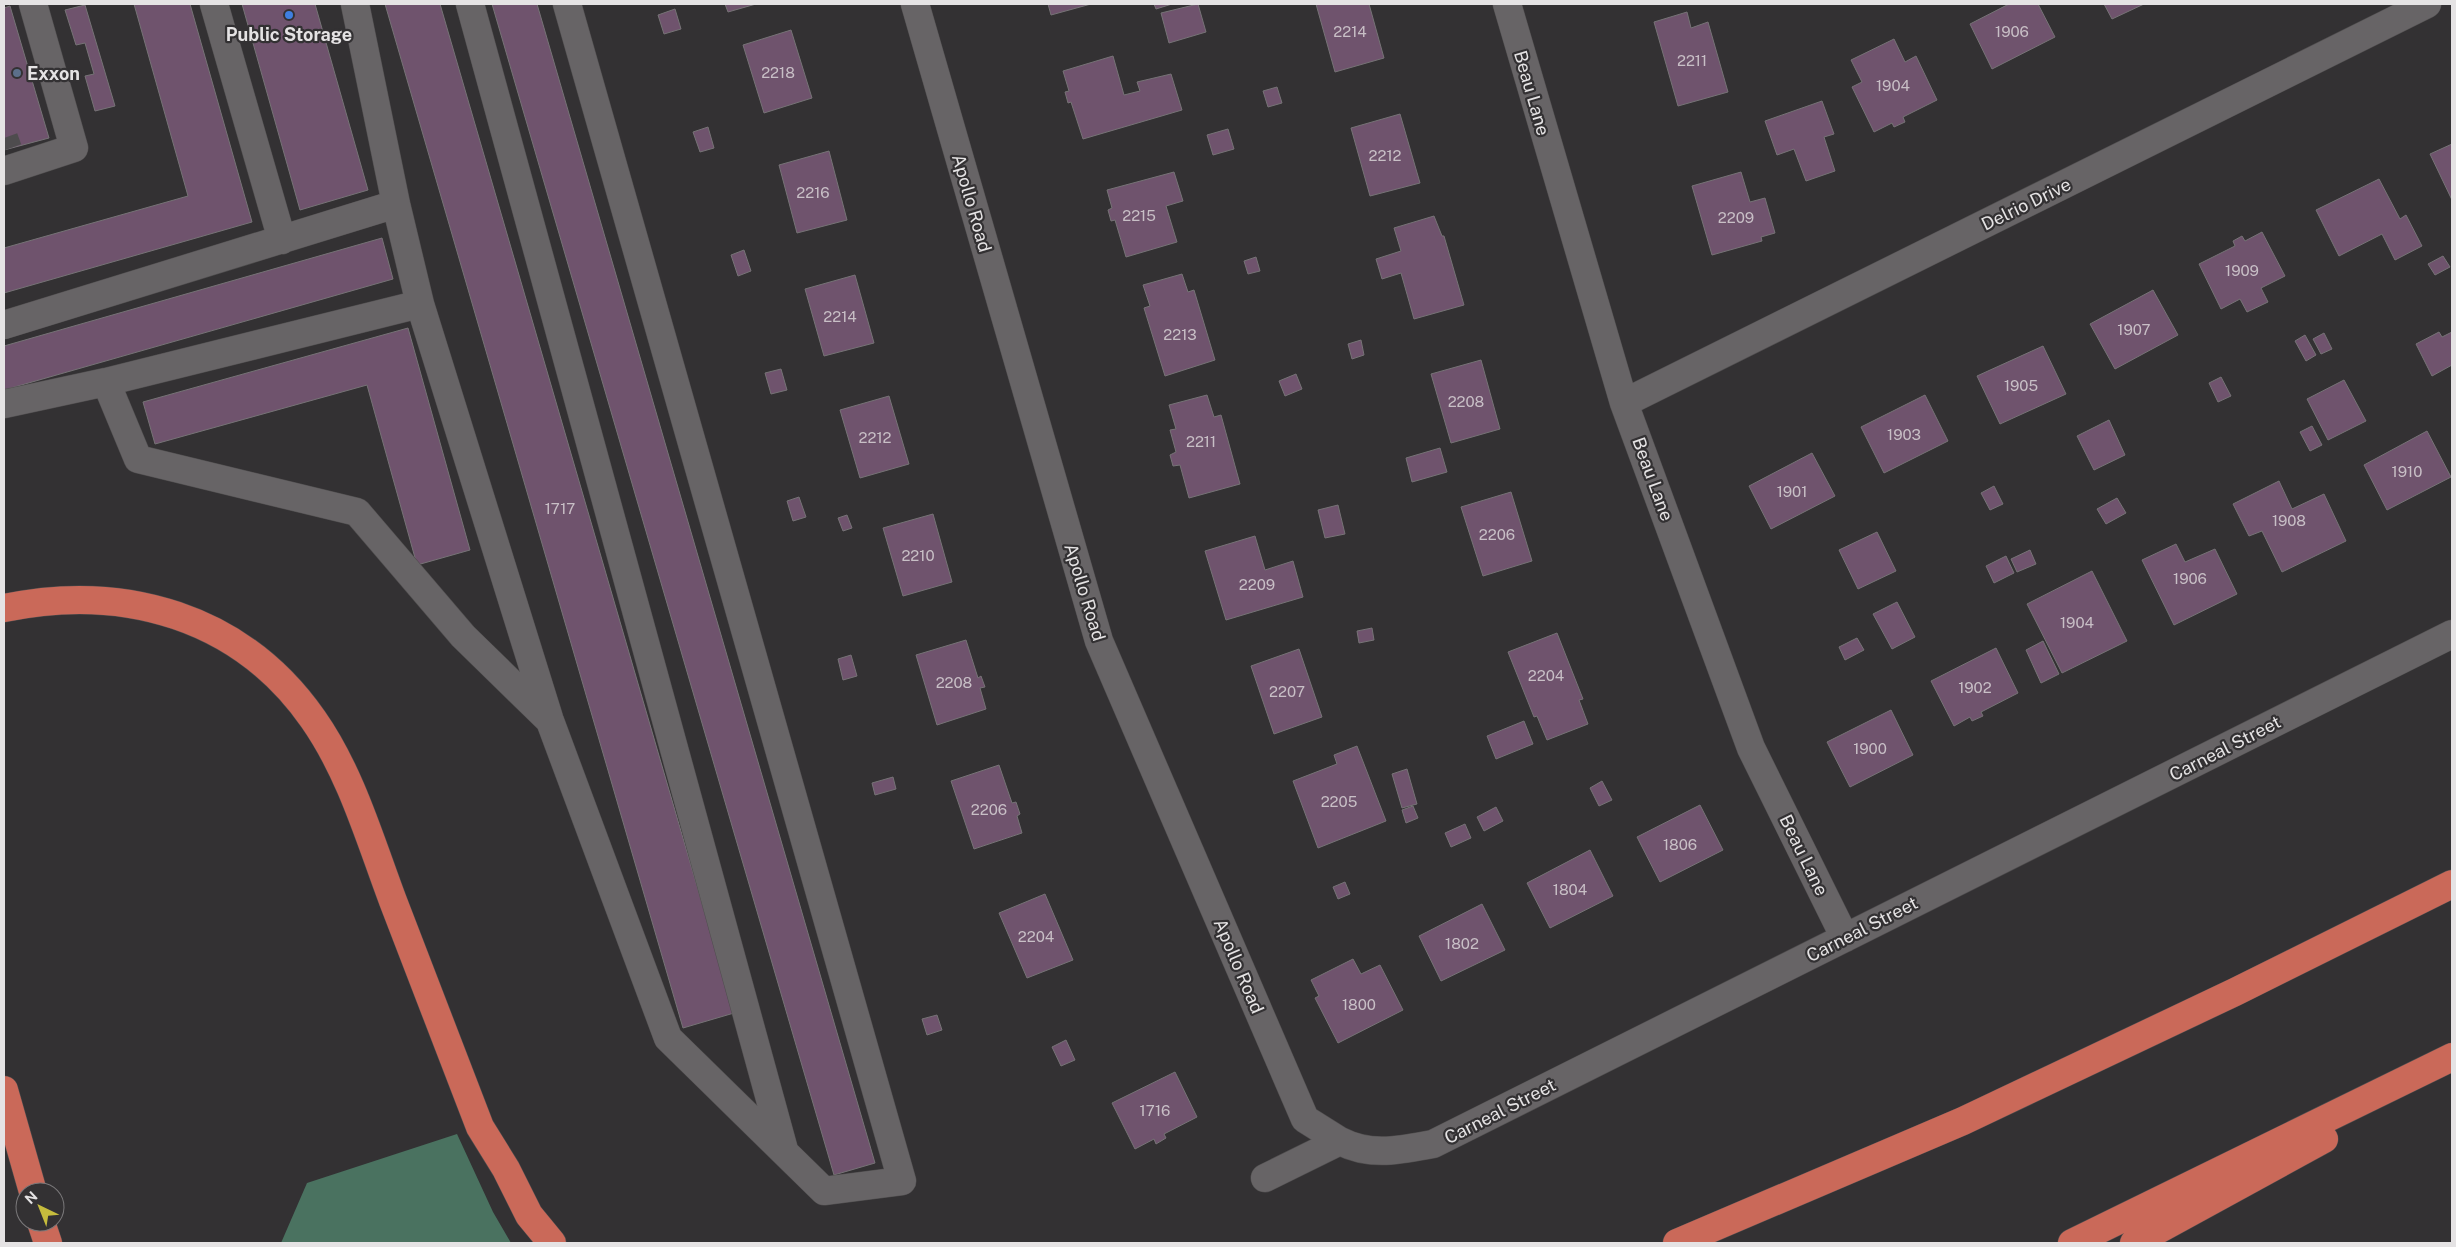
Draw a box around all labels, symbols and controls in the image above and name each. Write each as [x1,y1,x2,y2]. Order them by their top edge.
marker: Public Storage [283,9,295,21]
house number: 2214 [1333,23,1367,40]
house number: 1906 [1995,23,2029,40]
place label: Public Storage [226,24,352,45]
street label: Beau Lane [1510,48,1554,138]
house number: 2211 [1677,52,1707,69]
place label: Exxon [27,63,80,84]
house number: 2218 [761,64,795,81]
marker: Exxon [11,67,23,79]
house number: 1904 [1876,77,1910,94]
house number: 2212 [1369,147,1402,164]
street label: Apollo Road [948,152,996,254]
street label: Delrio Drive [1978,173,2074,235]
house number: 2216 [796,184,830,201]
house number: 2215 [1122,207,1156,224]
house number: 2209 [1718,209,1754,226]
house number: 1909 [2225,262,2259,279]
house number: 2214 [823,308,857,325]
house number: 1907 [2117,321,2151,338]
house number: 2213 [1163,326,1197,343]
house number: 1905 [2004,377,2038,394]
house number: 2208 [1448,393,1484,410]
house number: 1903 [1887,426,1921,443]
house number: 2212 [859,429,892,446]
house number: 2211 [1186,433,1216,450]
street label: Beau Lane [1628,434,1678,524]
house number: 1910 [2392,463,2422,480]
house number: 1901 [1777,483,1807,500]
house number: 1717 [545,500,575,517]
house number: 1908 [2272,512,2306,529]
house number: 2206 [1479,526,1515,543]
street label: Apollo Road [1060,541,1110,643]
house number: 2210 [901,547,935,564]
house number: 1906 [2173,570,2207,587]
house number: 2209 [1239,576,1275,593]
house number: 1904 [2060,614,2094,631]
house number: 2204 [1528,667,1564,684]
house number: 2208 [936,674,972,691]
house number: 1902 [1958,679,1992,696]
house number: 2207 [1269,683,1305,700]
street label: Carneal Street [2166,711,2284,785]
house number: 1900 [1853,740,1887,757]
house number: 2205 [1321,793,1357,810]
house number: 2206 [971,801,1007,818]
street label: Beau Lane [1775,811,1833,899]
house number: 1806 [1663,836,1697,853]
house number: 1804 [1553,881,1587,898]
street label: Carneal Street [1803,892,1921,966]
street label: Apollo Road [1210,915,1268,1017]
house number: 2204 [1018,928,1054,945]
house number: 1802 [1445,935,1479,952]
house number: 1800 [1342,996,1376,1013]
street label: Carneal Street [1441,1074,1559,1148]
house number: 1716 [1140,1102,1170,1119]
north arrow [15,1182,65,1232]
text: N [22,1188,41,1207]

